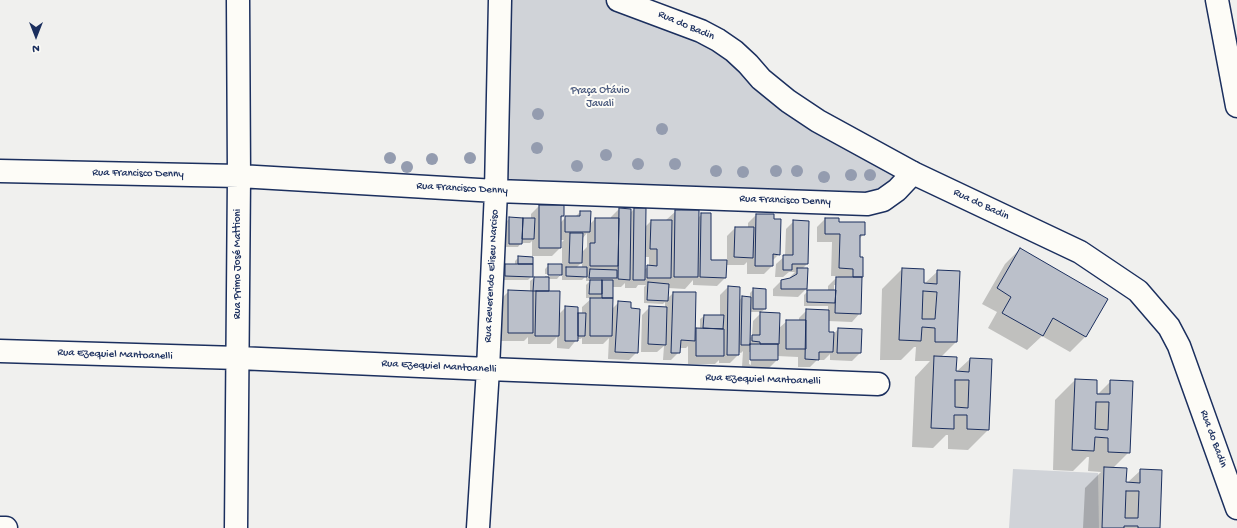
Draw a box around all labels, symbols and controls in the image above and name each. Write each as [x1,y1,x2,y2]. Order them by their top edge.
street label: Rua do Badin [656,8,716,44]
north arrow [16,16,56,56]
text: N [32,42,40,54]
park label: Praça Otávio Javali [571,84,629,110]
street label: Rua Francisco Denny [92,167,184,181]
street label: Rua Francisco Denny [416,180,508,198]
street label: Rua do Badin [951,186,1011,224]
street label: Rua Francisco Denny [739,193,831,209]
street label: Rua Primo José Mattioni [231,209,245,319]
street label: Rua Reverendo Eliseu Narciso [482,209,502,343]
street label: Rua Ezequiel Mantoanelli [57,346,173,364]
street label: Rua Ezequiel Mantoanelli [381,357,497,377]
street label: Rua Ezequiel Mantoanelli [705,371,821,389]
street label: Rua do Badin [1197,408,1229,470]

